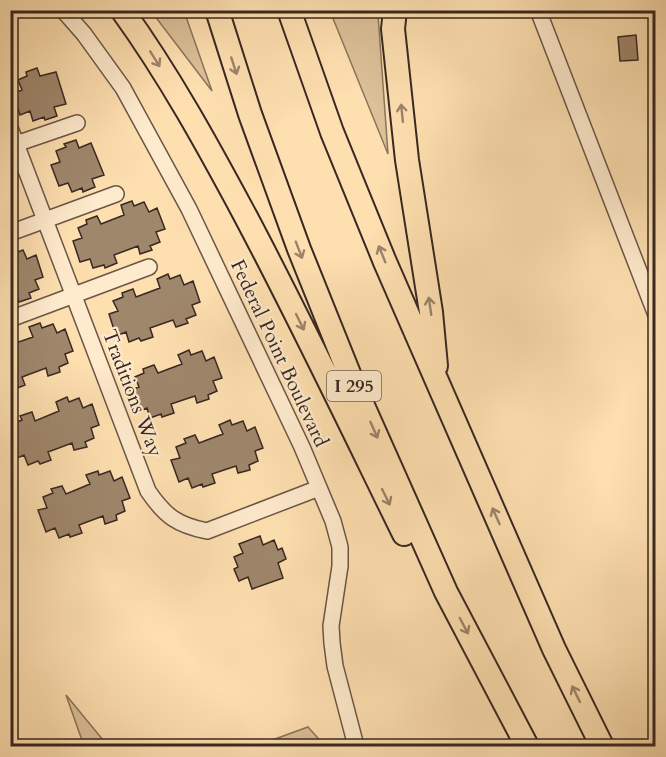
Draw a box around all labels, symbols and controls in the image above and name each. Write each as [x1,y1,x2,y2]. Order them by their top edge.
one-way arrow [150,50,162,67]
one-way arrow [230,56,241,75]
one-way arrow [396,104,407,124]
one-way arrow [295,240,306,259]
one-way arrow [376,245,387,264]
street label: Federal Point Boulevard [224,255,335,452]
one-way arrow [425,297,436,317]
one-way arrow [294,312,306,330]
street label: Traditions Way [96,326,169,461]
road number: I 295 [327,371,381,401]
one-way arrow [369,421,380,439]
one-way arrow [380,487,392,505]
one-way arrow [489,508,501,526]
one-way arrow [459,617,470,635]
one-way arrow [570,685,582,703]

